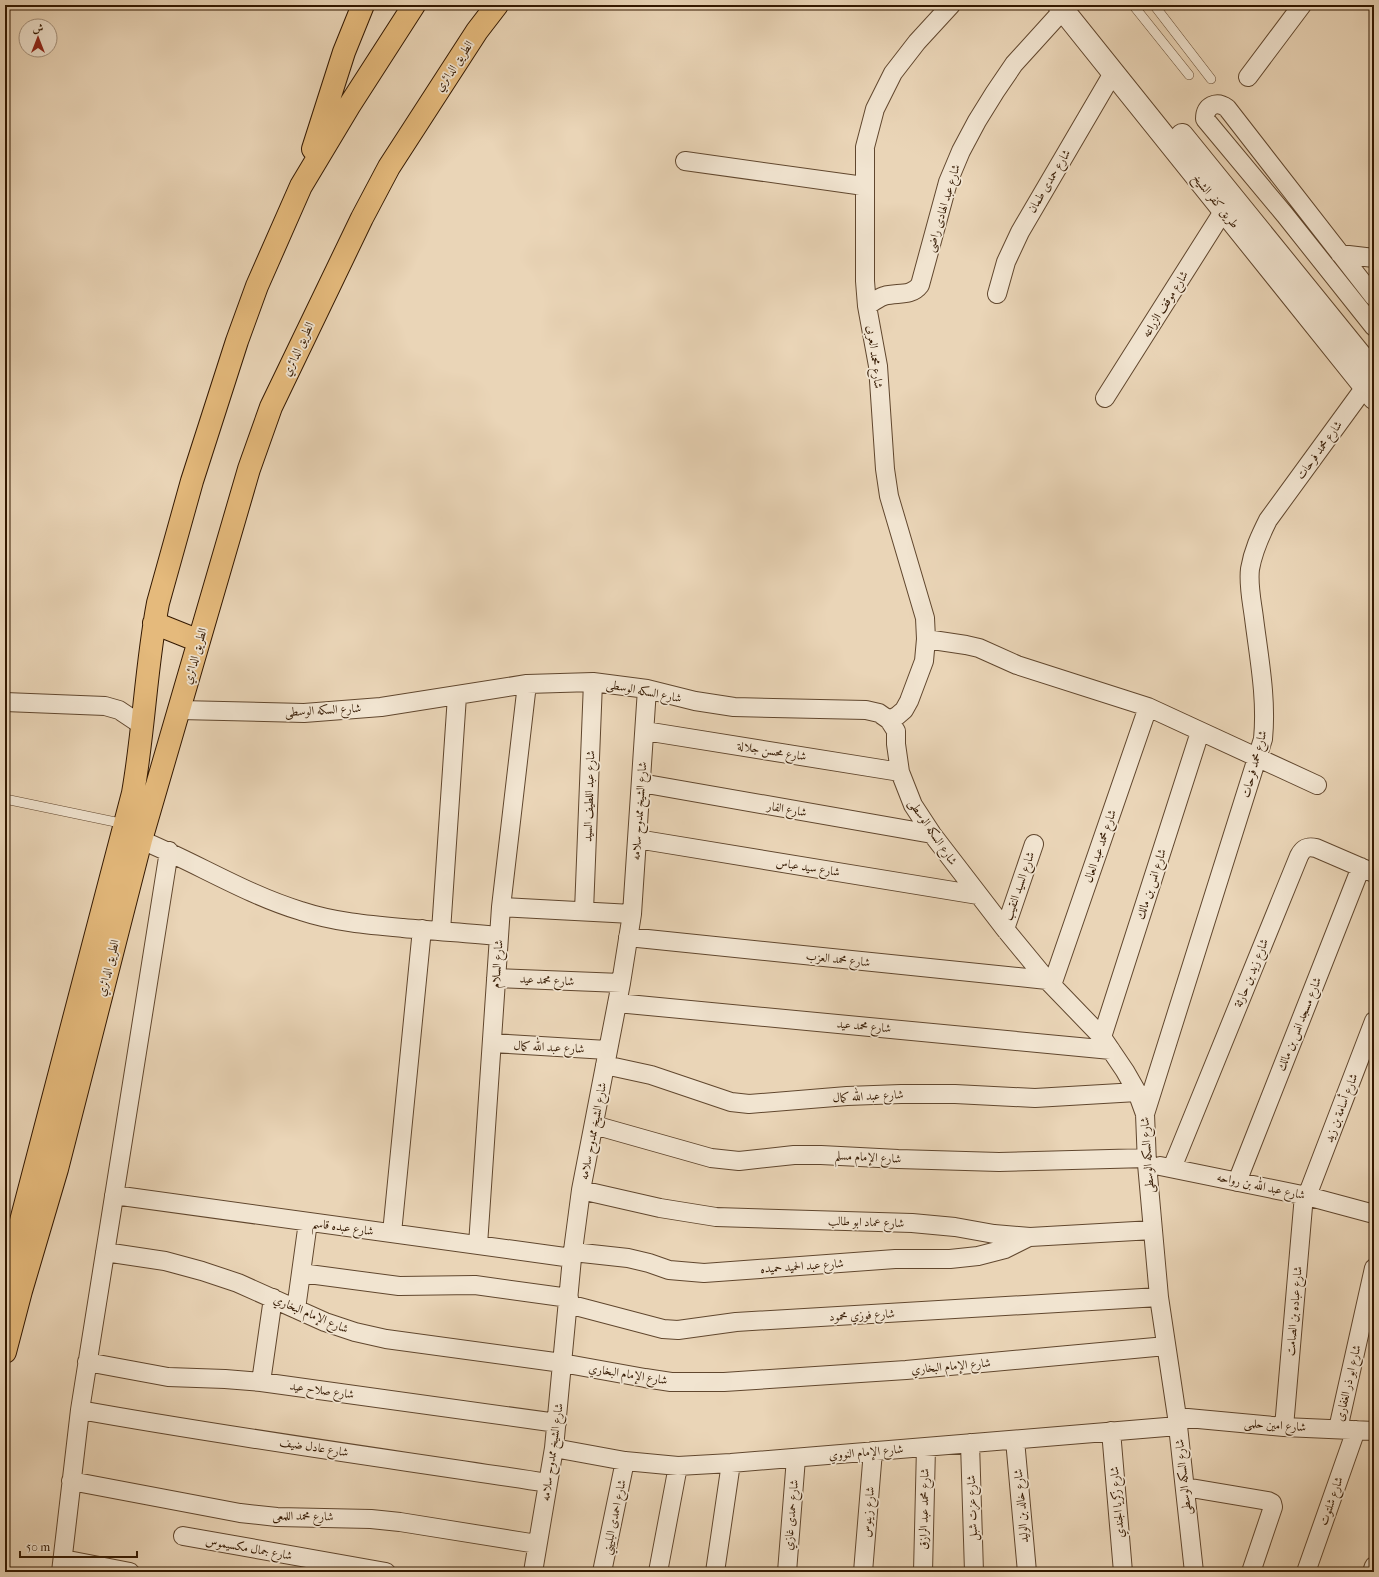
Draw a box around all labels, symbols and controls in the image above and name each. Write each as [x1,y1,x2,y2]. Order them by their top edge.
north arrow [18,18,58,58]
text: ش [33,22,44,35]
street label: الطريق الدائري [432,38,479,96]
street label: شارع حمدى طمان [1025,147,1077,217]
street label: شارع عبد الهادى راضى [923,162,967,255]
street label: طريق كفر الشيخ [1187,171,1242,234]
street label: شارع موقف الزراعه [1139,268,1194,342]
street label: الطريق الدائري [279,319,319,380]
street label: شارع محمد العربى [860,325,886,390]
street label: شارع محمد فرحات [1293,418,1348,484]
street label: الطريق الدائري [180,626,213,687]
street label: شارع السكه الوسطى [604,677,683,709]
street label: شارع السكه الوسطى [284,701,362,723]
street label: شارع محمد فرحات [1238,729,1274,800]
street label: شارع محسن جلالة [735,738,808,767]
street label: شارع عبد اللطيف السيد [580,750,602,842]
street label: شارع الشيخ ممدوح سلامه [629,761,653,861]
street label: شارع السكه الوسطى [903,796,960,870]
street label: شارع الفار [764,798,808,823]
street label: شارع محمد عبد العال [1081,807,1123,886]
street label: شارع انس بن مالك [1133,847,1173,922]
street label: شارع السيد النقيب [1001,850,1041,924]
street label: شارع سيد عباس [774,855,841,883]
street label: شارع زيد بن حارثة [1231,936,1275,1011]
street label: الطريق الدائري [94,938,125,999]
street label: شارع السلام [488,939,510,989]
street label: شارع محمد العزب [805,949,871,973]
street label: شارع محمد عيد [519,972,575,992]
street label: شارع مسجد انس بن مالك [1274,975,1328,1074]
street label: شارع محمد عيد [836,1017,892,1039]
street label: شارع عبد الله كمال [513,1035,585,1060]
street label: شارع أسامة بن زيد [1321,1071,1364,1146]
street label: شارع الشيخ ممدوح سلامه [577,1081,613,1182]
street label: شارع عبد الله كمال [832,1084,904,1109]
street label: شارع السكه الوسطى [1137,1116,1161,1194]
street label: شارع الإمام مسلم [834,1148,902,1171]
street label: شارع عبد الله بن رواحه [1215,1167,1307,1206]
street label: شارع عماد ابو طالب [827,1214,905,1234]
street label: شارع عبده قاسم [311,1216,375,1243]
street label: شارع عبد الحميد حميده [760,1256,845,1280]
street label: شارع عباده بن الصامت [1283,1265,1309,1357]
street label: شارع الإمام البخاري [270,1292,351,1340]
street label: شارع فوزي محمود [829,1306,896,1328]
street label: شارع ابو ذر الغفارى [1332,1343,1368,1424]
street label: شارع الإمام البخاري [911,1356,992,1380]
street label: شارع الإمام البخاري [587,1361,669,1391]
street label: شارع صلاح عيد [288,1379,355,1405]
street label: شارع الشيخ ممدوح سلامه [538,1402,570,1502]
street label: شارع امين حلمى [1243,1416,1307,1438]
street label: شارع عادل ضيف [278,1435,350,1463]
street label: شارع السكه الوسطى [1172,1438,1198,1516]
street label: شارع الإمام النووي [828,1442,904,1466]
street label: شارع زكريا الجندي [1107,1465,1131,1538]
street label: شارع محمد عبد الرازق [916,1468,936,1550]
street label: شارع خالد بن الوليد [1011,1468,1035,1544]
street label: شارع عزت شبل [964,1474,984,1541]
street label: شارع شلتوت [1316,1475,1350,1529]
street label: شارع احمدى البليهني [599,1478,634,1557]
street label: شارع حمدى غازي [781,1479,805,1551]
street label: شارع زينوس [859,1486,881,1538]
street label: شارع محمد اللمعى [272,1508,334,1528]
scale bar [20,1533,137,1559]
street label: شارع جمال مكسيموس [204,1533,294,1566]
text: 50 m [26,1540,50,1554]

